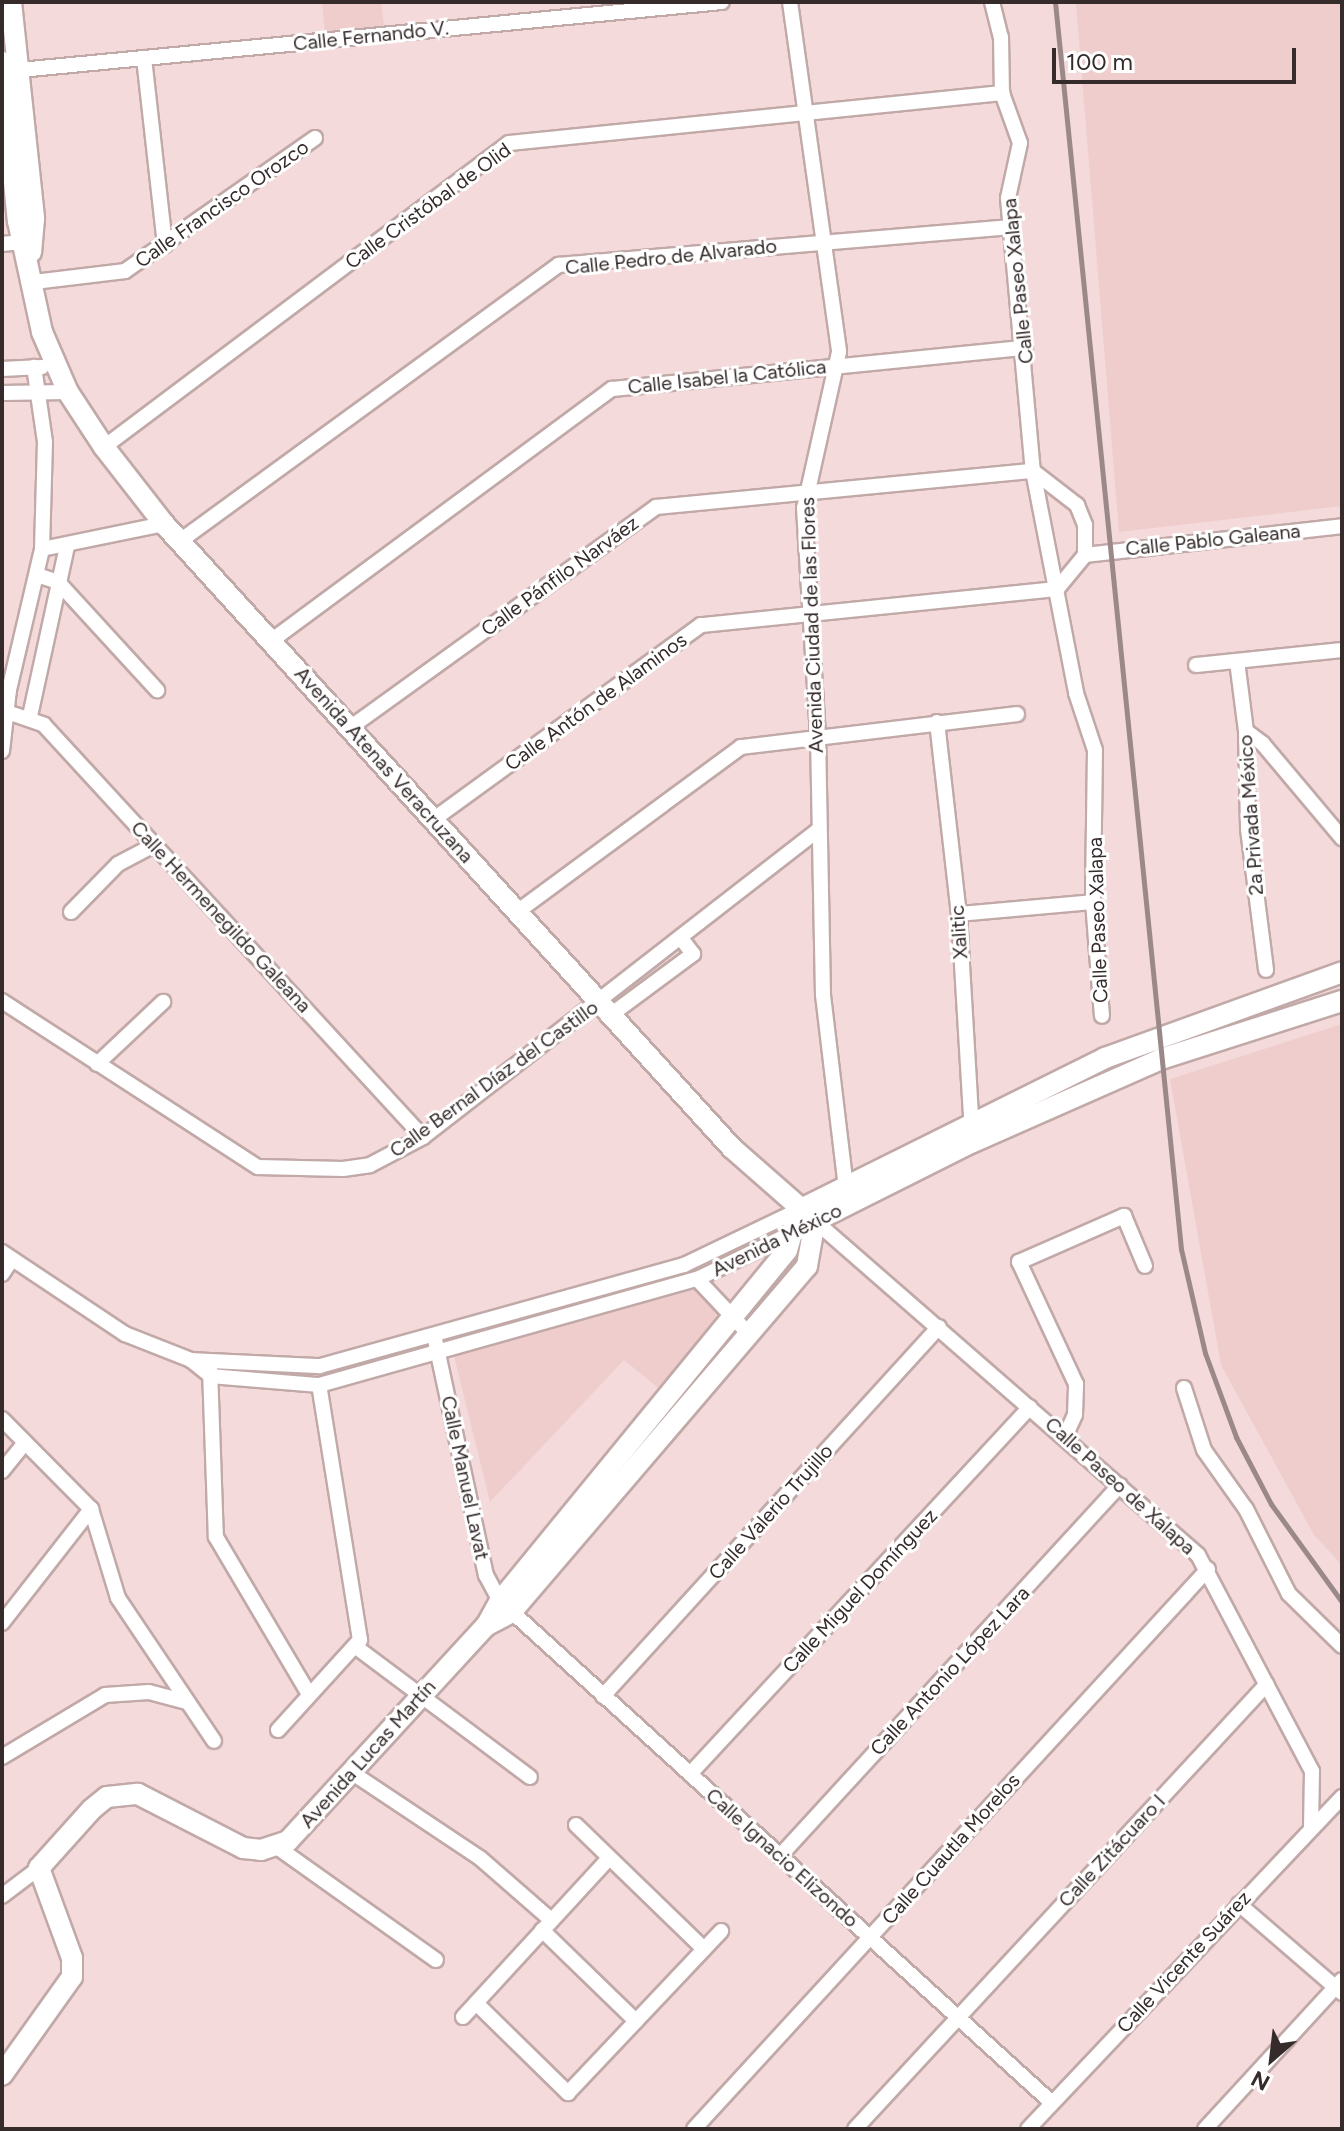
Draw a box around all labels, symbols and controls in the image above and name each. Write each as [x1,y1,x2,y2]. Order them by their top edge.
street label: Calle Fernando V. [292,16,450,56]
scale bar [1056,32,1300,82]
text: 100 m [1066,47,1133,76]
street label: Calle Francisco Orozco [131,135,313,273]
street label: Calle Cristóbal de Olid [341,138,515,274]
street label: Calle Paseo Xalapa [997,197,1039,365]
street label: Calle Pedro de Alvarado [564,234,778,280]
street label: Calle Isabel la Católica [627,355,827,399]
street label: Avenida Ciudad de las Flores [796,497,828,753]
street label: Calle Pánfilo Narváez [477,511,643,641]
street label: Calle Pablo Galeana [1124,519,1302,561]
street label: Calle Antón de Alaminos [501,628,691,776]
street label: Avenida Atenas Veracruzana [290,662,478,868]
street label: 2a Privada México [1233,734,1269,896]
street label: Calle Hermenegildo Galeana [126,816,316,1018]
street label: Calle Paseo Xalapa [1083,836,1113,1004]
street label: Xalitic [945,904,973,960]
street label: Calle Bernal Díaz del Castillo [385,995,603,1163]
street label: Avenida México [708,1198,846,1282]
street label: Calle Manuel Lavat [436,1394,494,1562]
street label: Calle Paseo de Xalapa [1040,1412,1200,1560]
street label: Calle Valerio Trujillo [704,1439,838,1585]
street label: Calle Miguel Domínguez [778,1504,942,1678]
street label: Calle Antonio López Lara [865,1581,1035,1761]
street label: Avenida Lucas Martín [295,1675,441,1833]
street label: Calle Cuautla Morelos [877,1769,1025,1929]
street label: Calle Ignacio Elizondo [701,1783,863,1933]
street label: Calle Zitácuaro I [1054,1790,1170,1912]
street label: Calle Vicente Suárez [1112,1886,1256,2038]
north arrow [1232,2019,1312,2099]
text: N [1247,2065,1274,2097]

